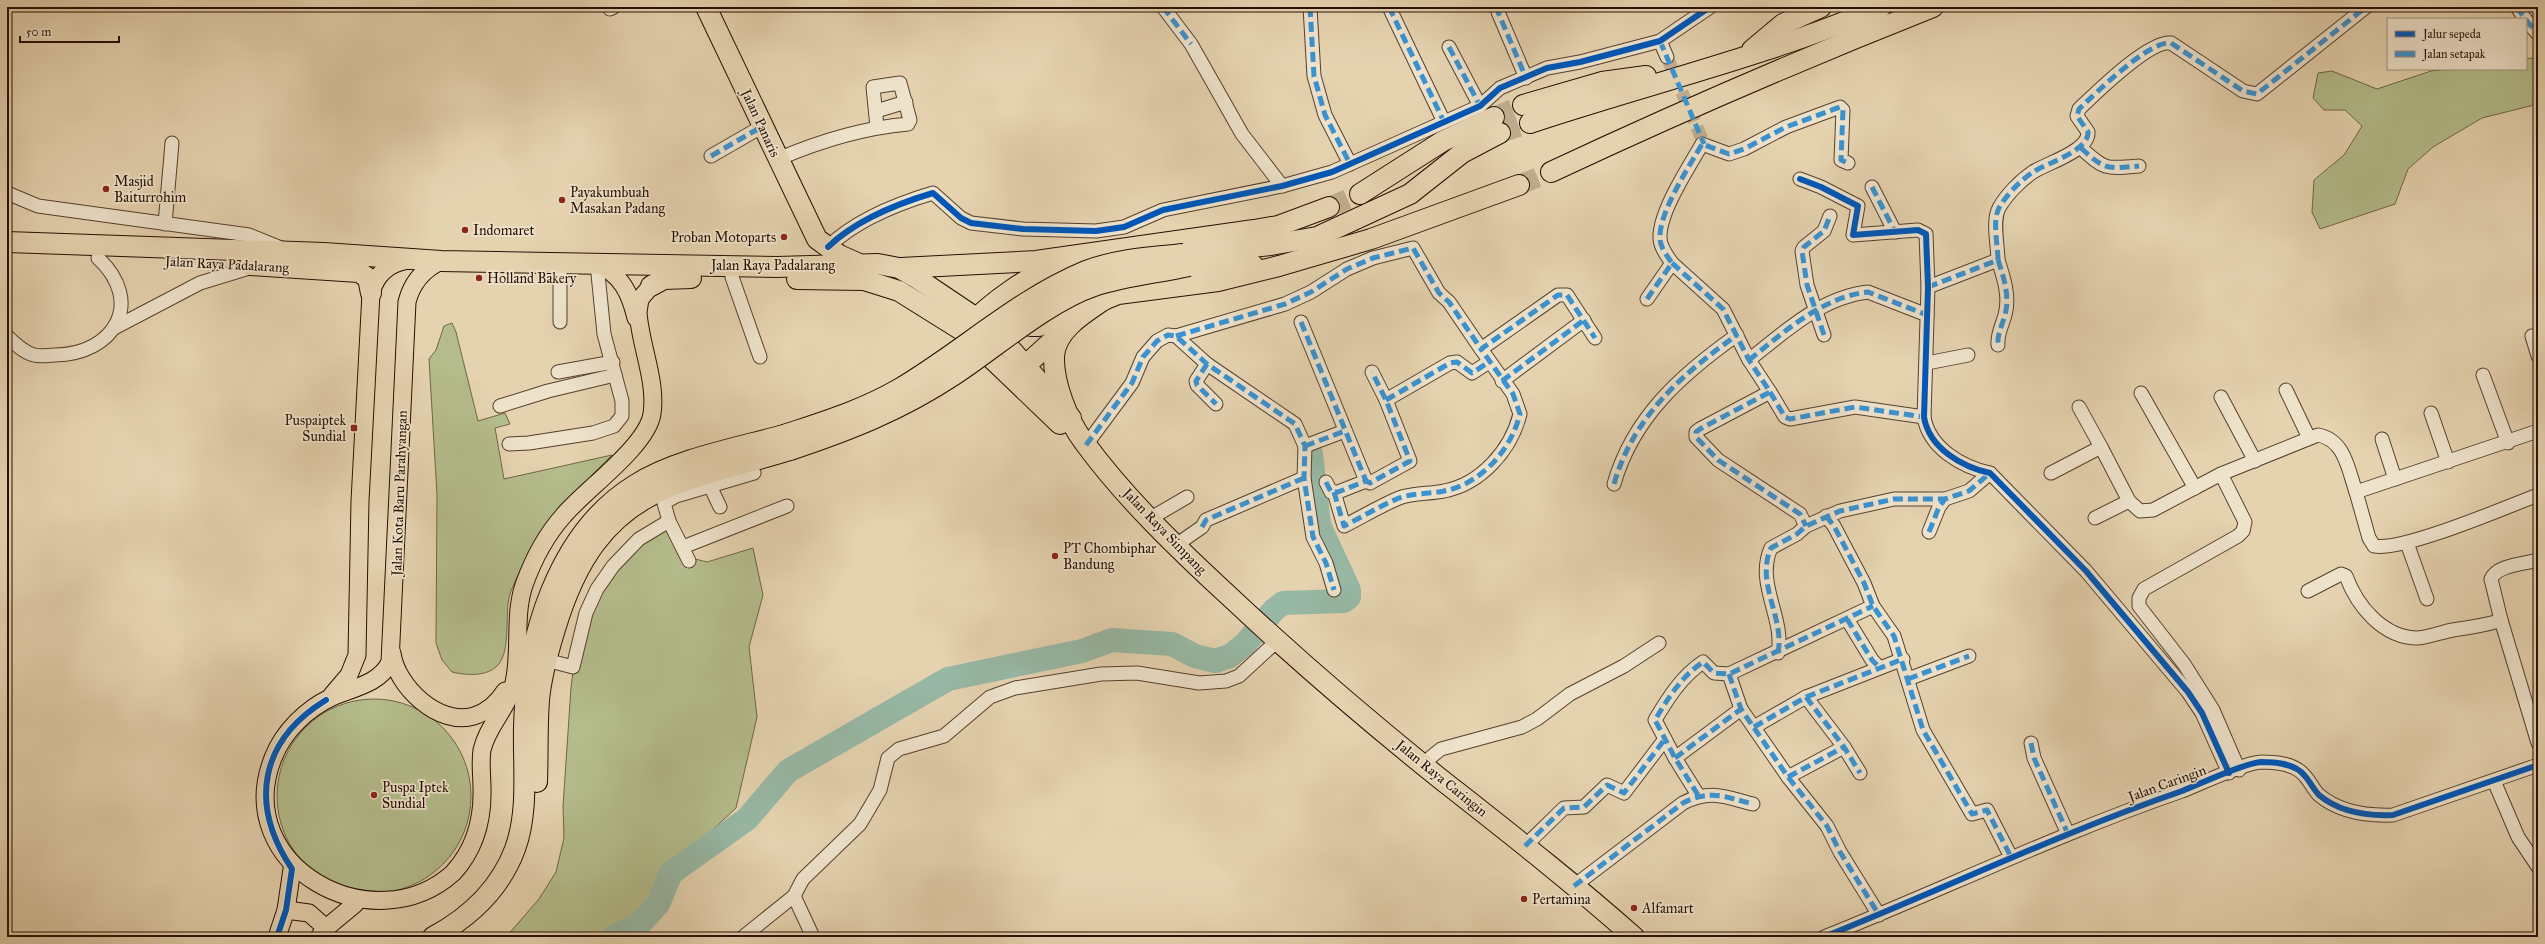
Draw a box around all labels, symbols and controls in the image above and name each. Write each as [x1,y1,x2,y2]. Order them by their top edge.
scale bar [20,18,119,44]
legend [2387,18,2527,70]
text: 50 m [26,25,51,39]
text: Jalur sepeda [2421,27,2482,42]
text: Jalan setapak [2421,47,2486,62]
street label: Jalan Panaris [736,85,784,160]
place label: Masjid Baiturrohim [114,173,187,206]
marker: Masjid Baiturrohim [101,184,111,194]
place label: Payakumbuah Masakan Padang [570,184,666,217]
marker: Payakumbuah Masakan Padang [557,195,567,205]
place label: Indomaret [473,222,534,239]
marker: Indomaret [460,225,470,235]
place label: Proban Motoparts [671,229,776,246]
marker: Proban Motoparts [779,232,789,242]
street label: Jalan Raya Padalarang [162,253,290,277]
street label: Jalan Raya Padalarang [709,257,836,275]
place label: Holland Bakery [487,270,577,287]
marker: Holland Bakery [474,273,484,283]
street label: Jalan Kota Baru Parahyangan [388,410,412,578]
place label: Puspaiptek Sundial [284,412,346,445]
marker: Puspaiptek Sundial [349,423,359,433]
street label: Jalan Raya Simpang [1117,483,1210,579]
place label: PT Chombiphar Bandung [1063,540,1157,573]
marker: PT Chombiphar Bandung [1050,551,1060,561]
street label: Jalan Raya Caringin [1390,735,1491,821]
street label: Jalan Caringin [2124,761,2209,807]
place label: Puspa Iptek Sundial [382,779,449,812]
marker: Puspa Iptek Sundial [369,790,379,800]
place label: Pertamina [1532,891,1591,908]
marker: Pertamina [1519,894,1529,904]
place label: Alfamart [1641,900,1694,917]
marker: Alfamart [1629,903,1639,913]

